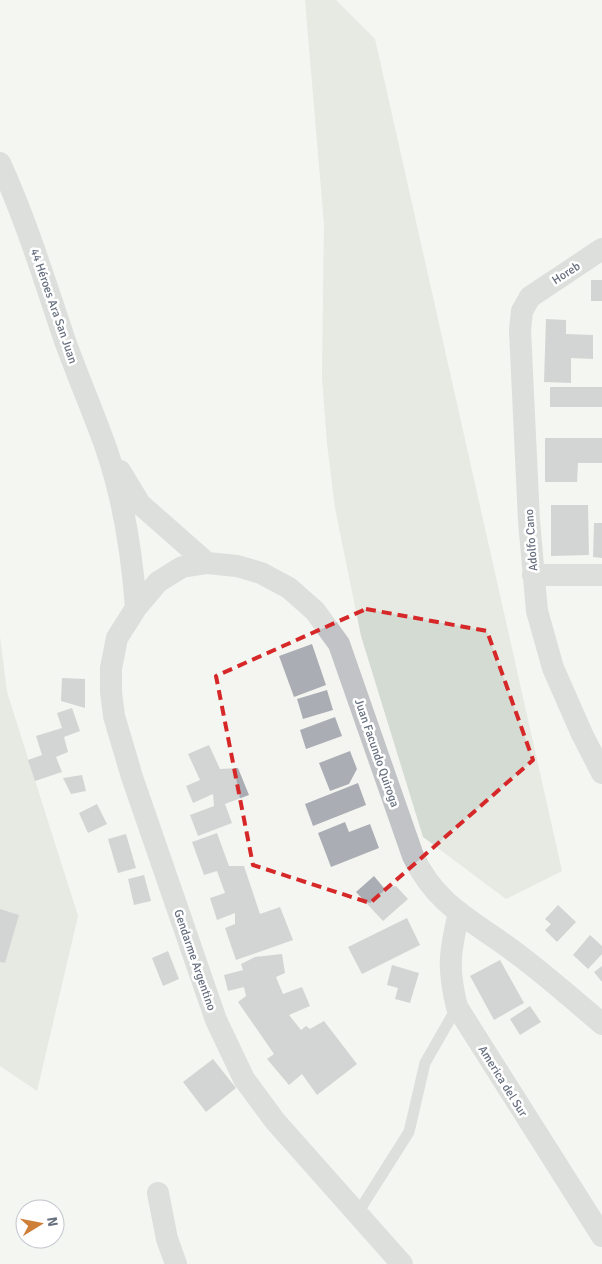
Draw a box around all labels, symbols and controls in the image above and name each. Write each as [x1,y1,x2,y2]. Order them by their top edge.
street label: 44 Héroes Ara San Juan [27,247,80,366]
street label: Horeb [549,259,583,288]
street label: Adolfo Cano [522,508,541,571]
street label: Juan Facundo Quiroga [351,697,402,809]
street label: Gendarme Argentino [170,908,219,1013]
street label: America del Sur [475,1043,531,1120]
north arrow [15,1199,65,1249]
text: N [43,1216,62,1228]

